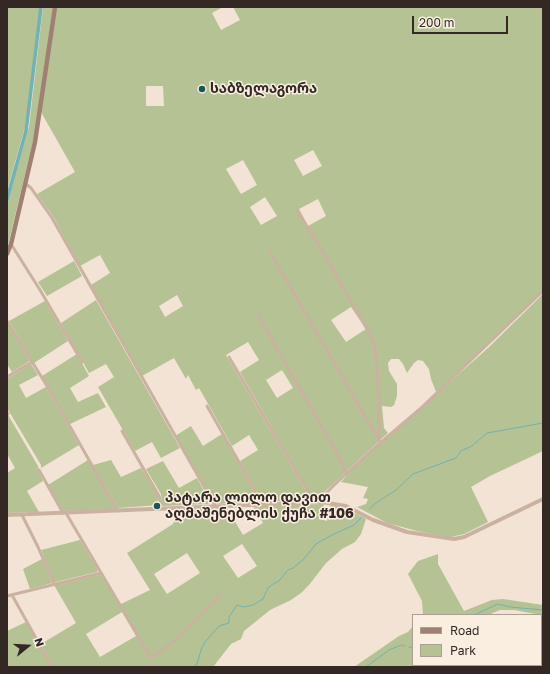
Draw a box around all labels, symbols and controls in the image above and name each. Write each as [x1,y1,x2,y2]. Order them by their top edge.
scale bar [414,8,510,34]
text: 200 m [419,15,454,30]
place label: საბზელაგორა [210,81,317,97]
marker: საბზელაგორა [197,84,207,94]
place label: პატარა ლილო დავით აღმაშენებლის ქუჩა #106 [165,490,354,522]
marker: პატარა ლილო დავით აღმაშენებლის ქუჩა #106 [152,501,162,511]
legend [412,614,542,666]
text: Road [450,623,479,638]
north arrow [8,626,48,666]
text: N [32,636,47,648]
text: Park [450,643,476,658]

